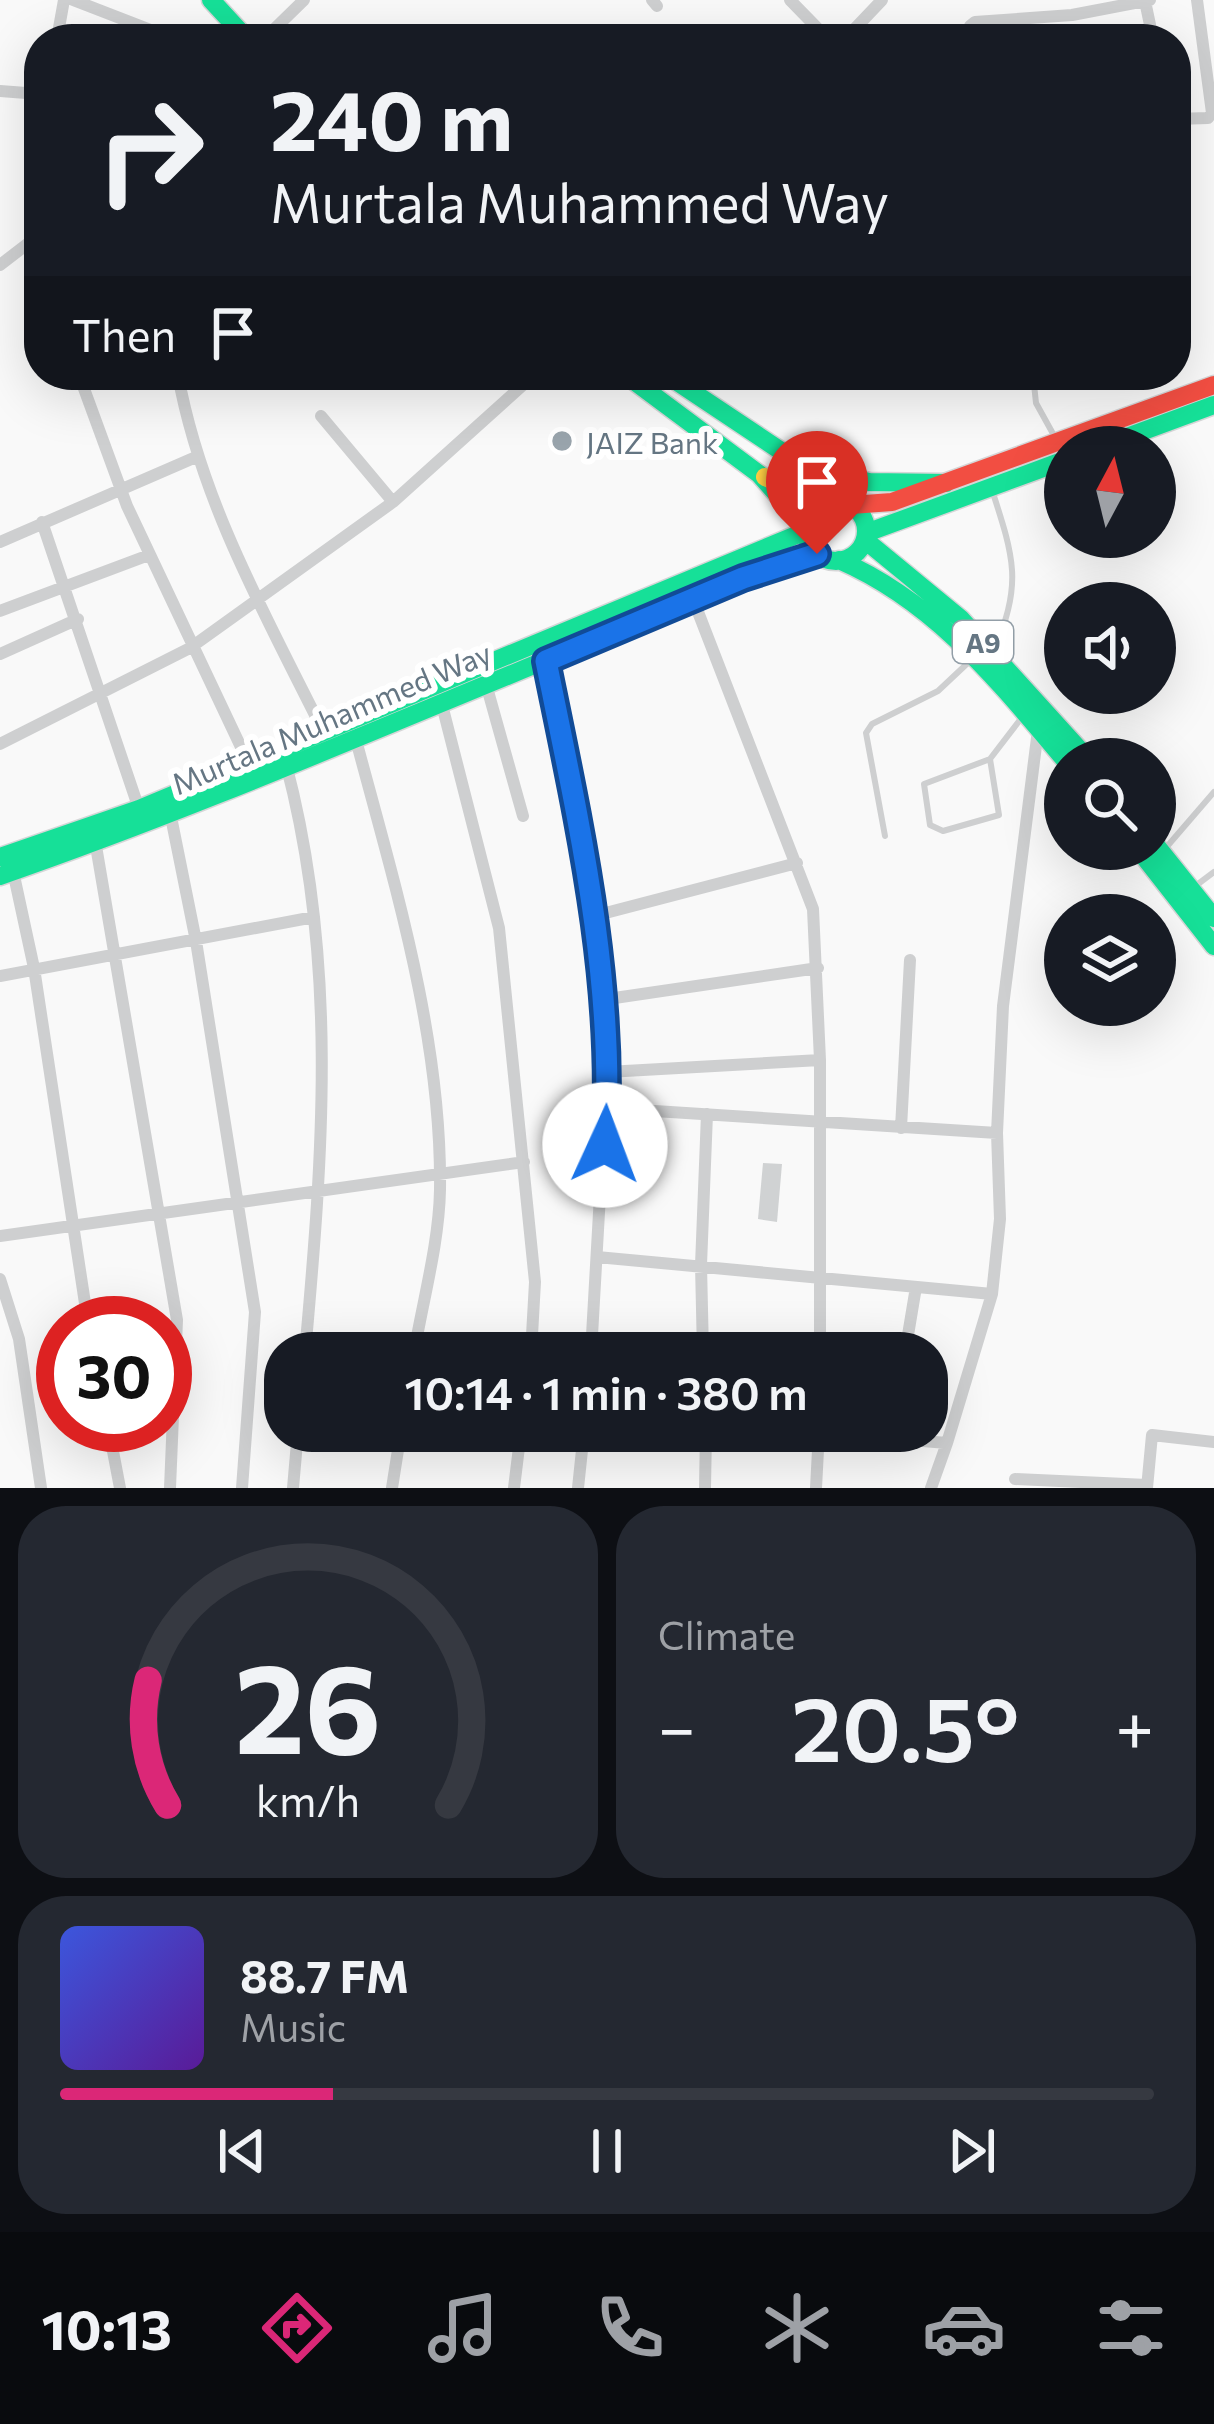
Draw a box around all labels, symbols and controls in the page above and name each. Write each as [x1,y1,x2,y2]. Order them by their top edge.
text: 240 m [270,66,513,168]
icon: right [72,72,228,228]
text: Murtala Muhammed Way [270,168,889,234]
icon: arrive [200,300,266,366]
text: Then [72,306,176,361]
place label: JAIZ Bank [586,423,718,460]
north arrow [1044,426,1176,558]
map controls [1044,426,1176,1026]
marker: JAIZ Bank [549,428,575,454]
pin [766,431,868,554]
icon: arrive [784,449,850,515]
button: sound [1044,582,1176,714]
road number: A9 [953,621,1013,663]
street label: Murtala Muhammed Way [166,633,496,801]
button: search [1044,738,1176,870]
button: layers [1044,894,1176,1026]
position arrow [542,1082,668,1208]
speed limit sign: 30 [36,1296,192,1452]
text: 10:14 · 1 min · 380 m [404,1364,808,1419]
text: Climate [658,1610,795,1658]
text: 26 [234,1627,382,1780]
text: 20.5° [791,1670,1019,1781]
text: − [658,1685,696,1766]
text: + [1115,1685,1154,1766]
text: km/h [256,1773,360,1826]
text: 88.7 FM [240,1947,409,2002]
text: Music [240,2002,346,2050]
icon: previous [209,2118,275,2184]
icon: pause [574,2118,640,2184]
icon: next [939,2118,1005,2184]
icon: directions [255,2286,339,2370]
icon: music [421,2286,505,2370]
icon: phone [588,2286,672,2370]
icon: climate [755,2286,839,2370]
icon: car [922,2286,1006,2370]
icon: filters [1089,2286,1173,2370]
text: 10:13 [41,2295,172,2361]

